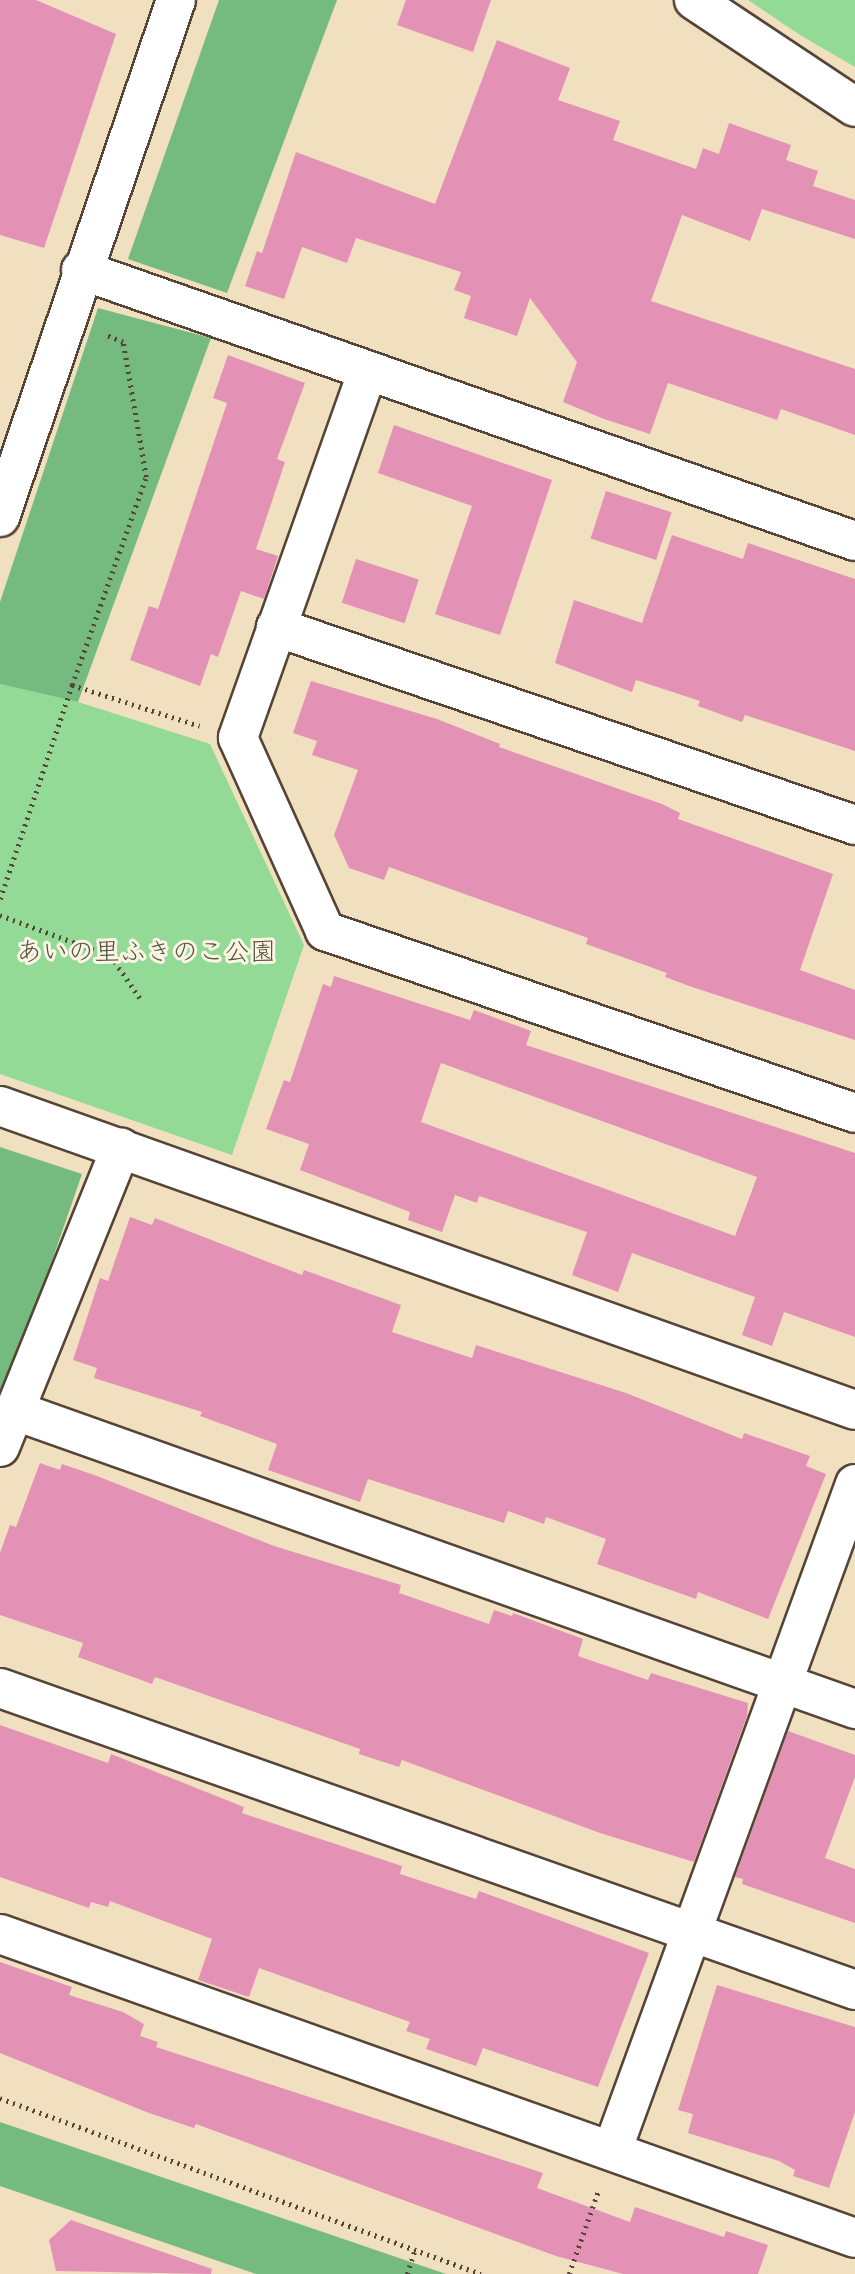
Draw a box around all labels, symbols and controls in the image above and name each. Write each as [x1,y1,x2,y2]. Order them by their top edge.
park label: あいの里ふきのこ公園 [16,938,276,970]

